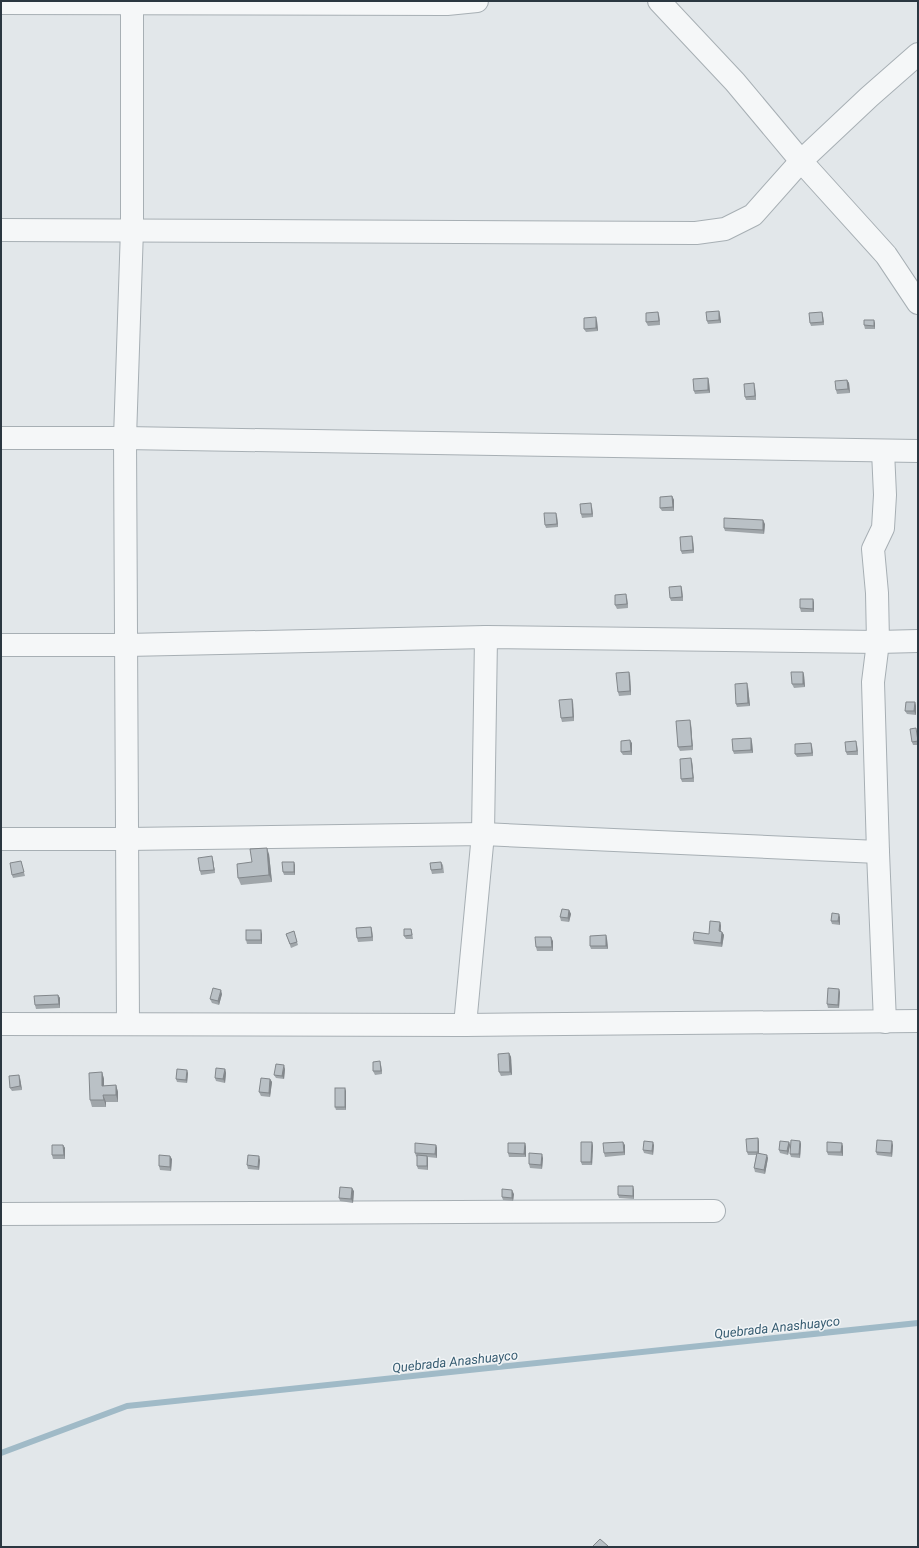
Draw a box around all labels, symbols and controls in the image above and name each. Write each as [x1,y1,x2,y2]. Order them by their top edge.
water label: Quebrada Anashuayco [713,1313,841,1342]
water label: Quebrada Anashuayco [391,1347,519,1376]

